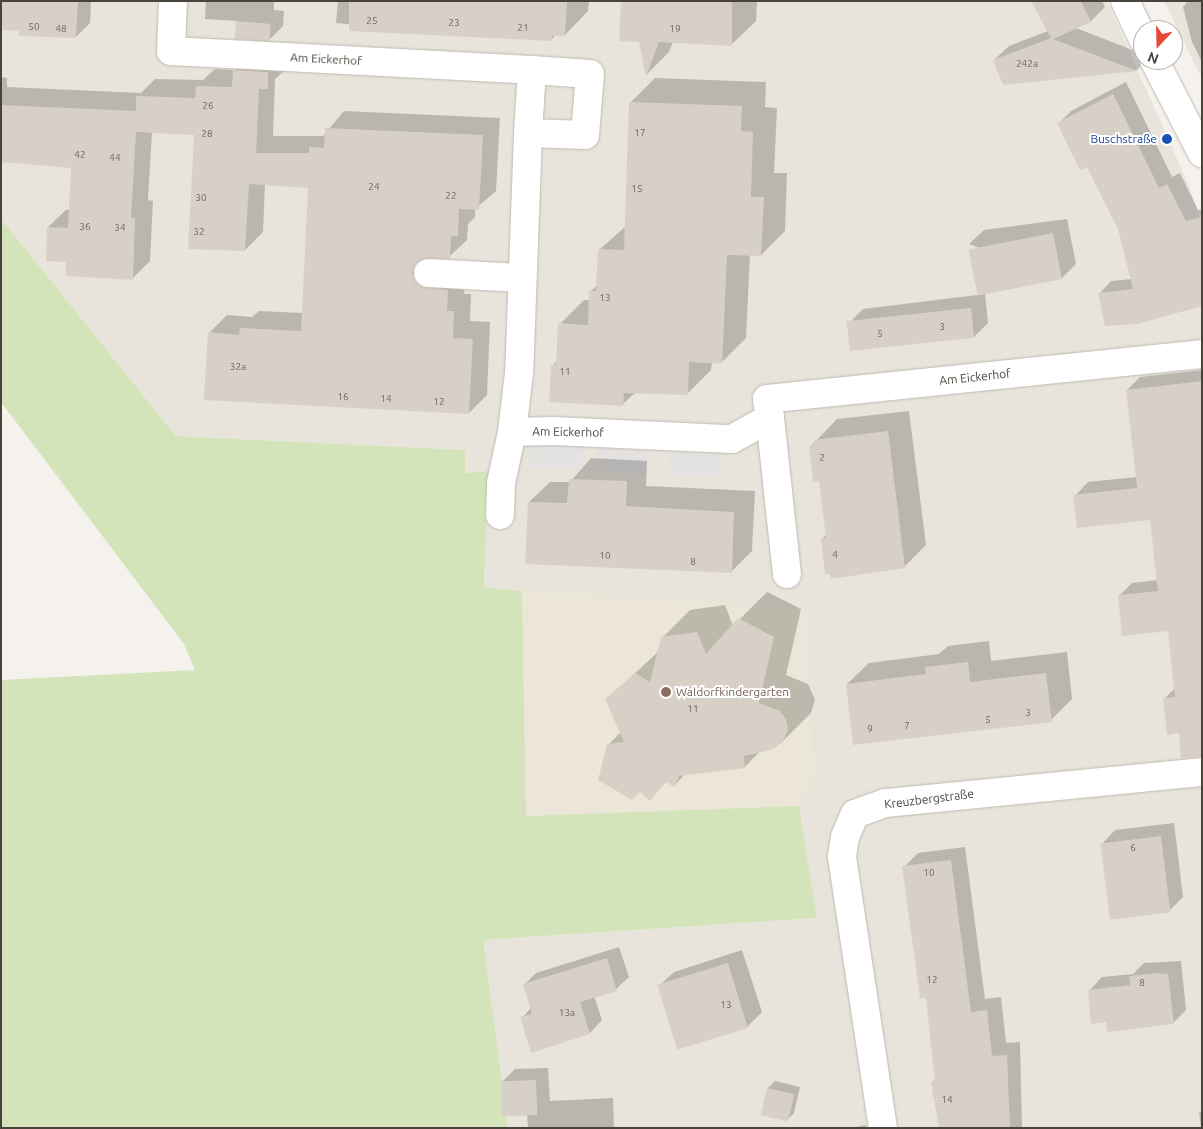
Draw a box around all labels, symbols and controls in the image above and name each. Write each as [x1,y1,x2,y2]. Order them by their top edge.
house number: 25 [366,15,378,27]
house number: 23 [448,17,460,29]
north arrow [1133,20,1183,70]
house number: 50 [28,21,40,33]
house number: 21 [517,22,529,34]
house number: 48 [55,23,67,35]
house number: 19 [669,23,681,35]
text: N [1145,49,1161,67]
street label: Am Eickerhof [290,50,362,68]
house number: 242a [1016,58,1038,70]
house number: 26 [202,100,214,112]
house number: 17 [634,127,646,139]
house number: 28 [201,128,213,140]
place label: Buschstraße [1090,132,1157,146]
marker: Buschstraße [1161,133,1173,145]
house number: 42 [74,149,86,161]
house number: 44 [109,152,121,164]
house number: 24 [368,181,380,193]
house number: 15 [631,183,643,195]
house number: 22 [445,190,457,202]
house number: 30 [195,192,207,204]
house number: 36 [79,221,91,233]
house number: 34 [114,222,126,234]
house number: 32 [193,226,205,238]
house number: 13 [599,292,611,304]
house number: 3 [939,321,945,333]
house number: 5 [877,328,883,340]
house number: 32a [230,361,246,373]
house number: 11 [559,366,571,378]
street label: Am Eickerhof [939,366,1011,388]
house number: 16 [337,391,349,403]
house number: 14 [380,393,392,405]
house number: 12 [433,396,445,408]
street label: Am Eickerhof [532,424,604,440]
house number: 2 [819,452,825,464]
house number: 4 [832,549,838,561]
house number: 10 [599,550,611,562]
house number: 8 [690,556,696,568]
place label: Waldorfkindergarten [676,685,789,699]
marker: Waldorfkindergarten [660,686,672,698]
house number: 11 [687,703,699,715]
house number: 3 [1025,707,1031,719]
house number: 5 [985,714,991,726]
house number: 7 [904,720,910,732]
house number: 9 [867,723,873,735]
street label: Kreuzbergstraße [883,786,975,812]
house number: 6 [1130,842,1136,854]
house number: 10 [923,867,935,879]
house number: 12 [926,974,938,986]
house number: 8 [1139,977,1145,989]
house number: 13 [720,999,732,1011]
house number: 13a [559,1007,575,1019]
house number: 14 [941,1094,953,1106]

